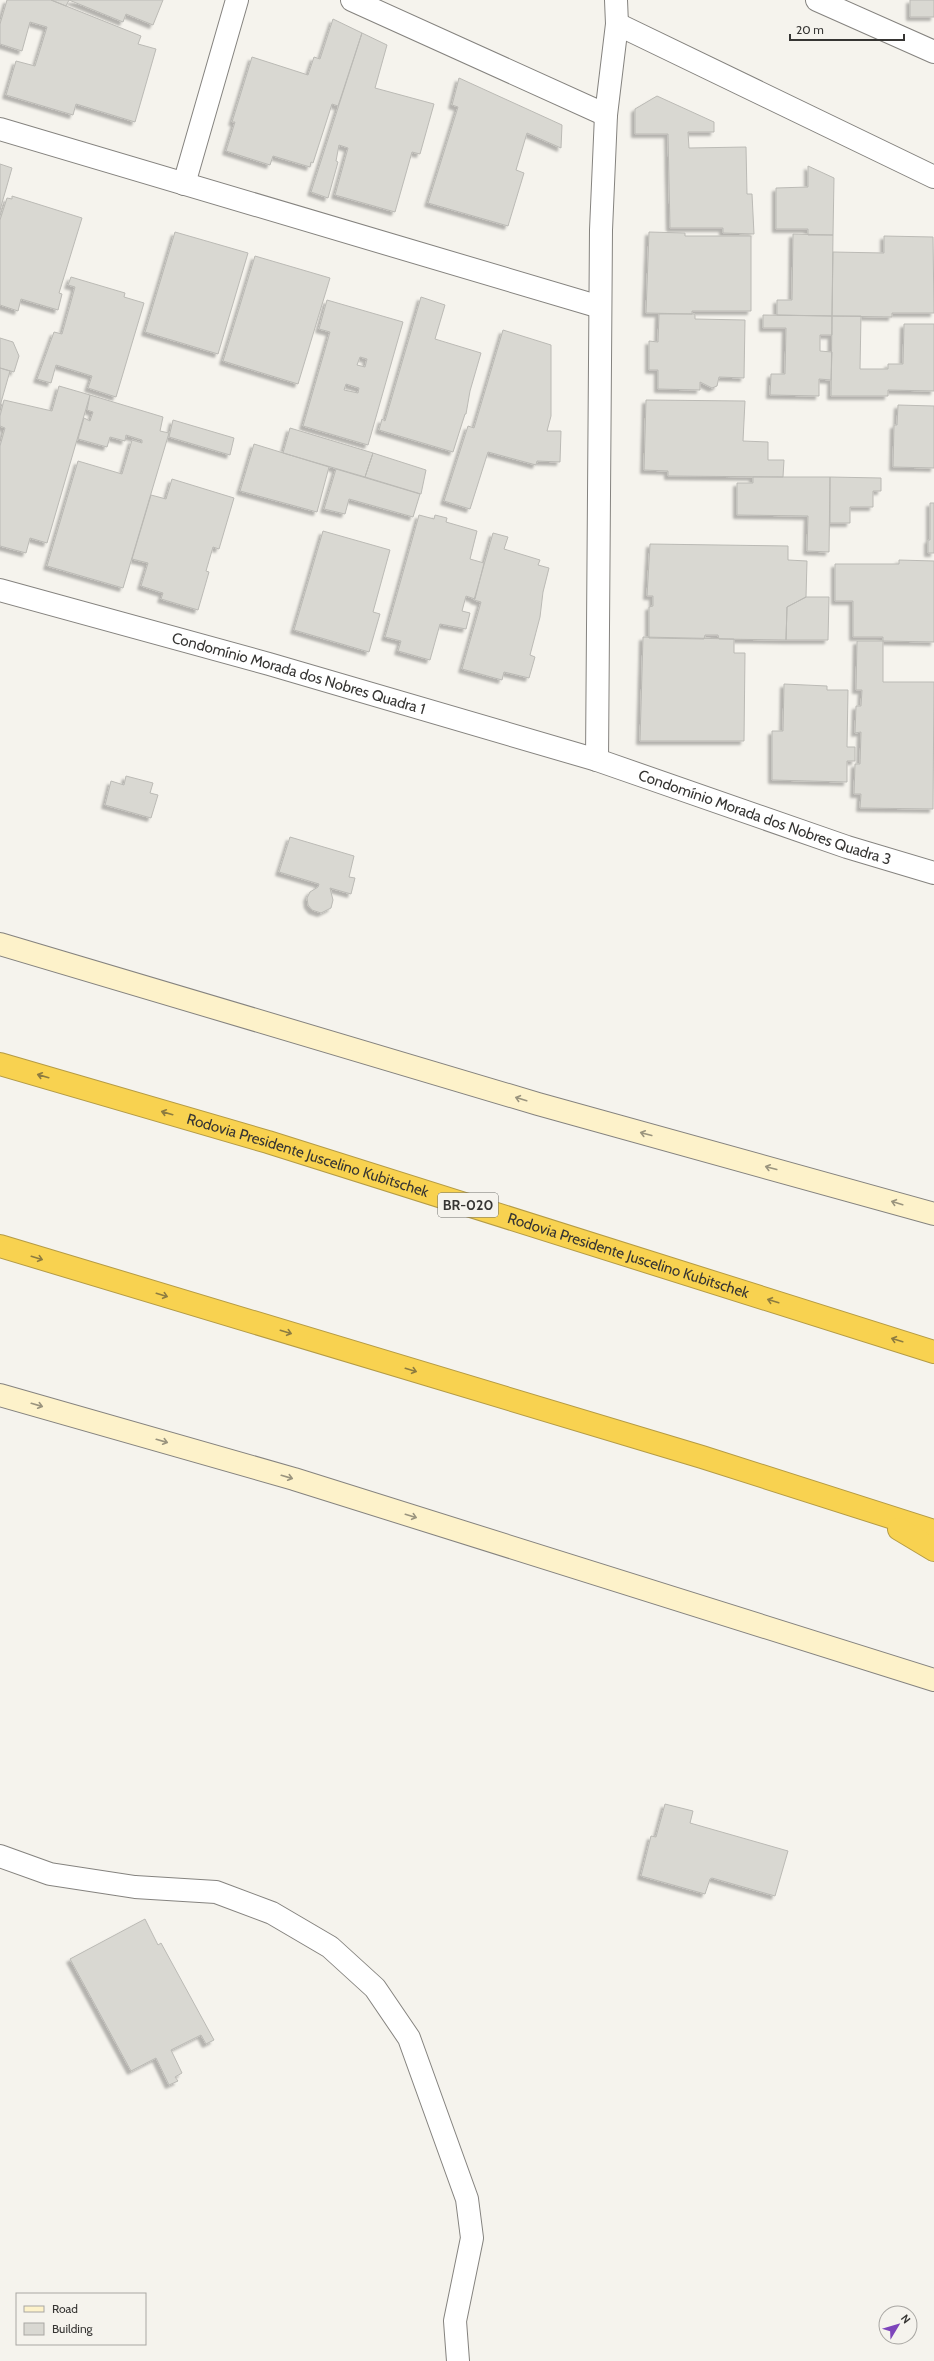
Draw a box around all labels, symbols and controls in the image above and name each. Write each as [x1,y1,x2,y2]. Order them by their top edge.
scale bar [790,16,904,42]
text: 20 m [796,22,824,37]
street label: Condomínio Morada dos Nobres Quadra 1 [170,629,427,718]
street label: Condomínio Morada dos Nobres Quadra 3 [636,766,893,869]
one-way arrow [36,1072,49,1079]
one-way arrow [514,1095,527,1102]
one-way arrow [161,1109,174,1116]
street label: Rodovia Presidente Juscelino Kubitschek [185,1110,431,1201]
one-way arrow [640,1130,653,1137]
one-way arrow [765,1164,778,1171]
road number: BR-020 [438,1193,498,1217]
one-way arrow [890,1199,903,1206]
street label: Rodovia Presidente Juscelino Kubitschek [505,1209,752,1302]
one-way arrow [31,1255,44,1262]
one-way arrow [155,1292,168,1299]
one-way arrow [766,1297,779,1304]
one-way arrow [280,1329,293,1336]
one-way arrow [891,1336,903,1344]
one-way arrow [404,1367,417,1374]
one-way arrow [31,1402,44,1409]
one-way arrow [156,1438,169,1445]
one-way arrow [281,1474,294,1481]
one-way arrow [405,1513,418,1520]
legend [16,2293,146,2345]
text: Road [52,2301,78,2316]
north arrow [878,2305,918,2345]
text: N [898,2311,914,2326]
text: Building [52,2321,94,2336]

